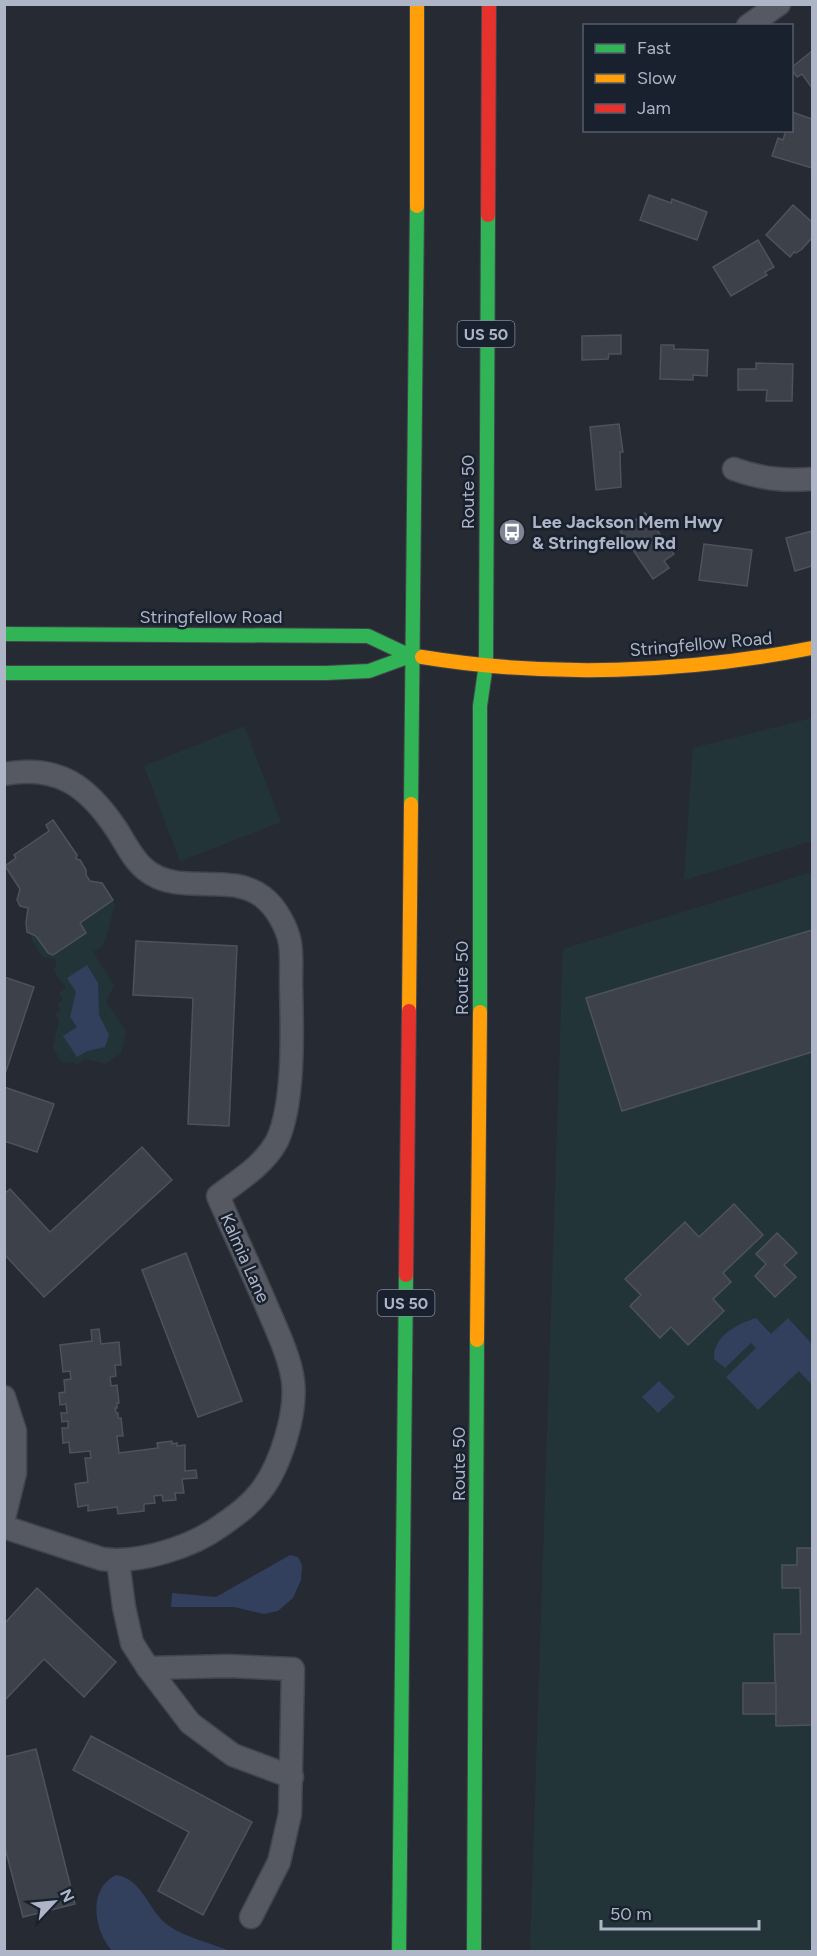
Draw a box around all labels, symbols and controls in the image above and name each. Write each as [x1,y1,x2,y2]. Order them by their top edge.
legend [583,24,793,132]
text: Fast [637,37,671,59]
text: Slow [637,67,676,89]
text: Jam [637,97,671,119]
road number: US 50 [458,321,514,347]
street label: Route 50 [457,455,479,529]
place label: Lee Jackson Mem Hwy & Stringfellow Rd [532,511,723,554]
bus stop icon: Lee Jackson Mem Hwy & Stringfellow Rd [497,517,527,547]
street label: Stringfellow Road [139,606,283,628]
street label: Stringfellow Road [629,627,773,661]
street label: Route 50 [451,941,473,1015]
street label: Kalmia Lane [216,1210,275,1306]
road number: US 50 [378,1290,434,1316]
street label: Route 50 [448,1427,470,1501]
north arrow [24,1872,84,1932]
text: N [56,1886,78,1905]
scale bar [601,1893,758,1931]
text: 50 m [610,1903,652,1925]

